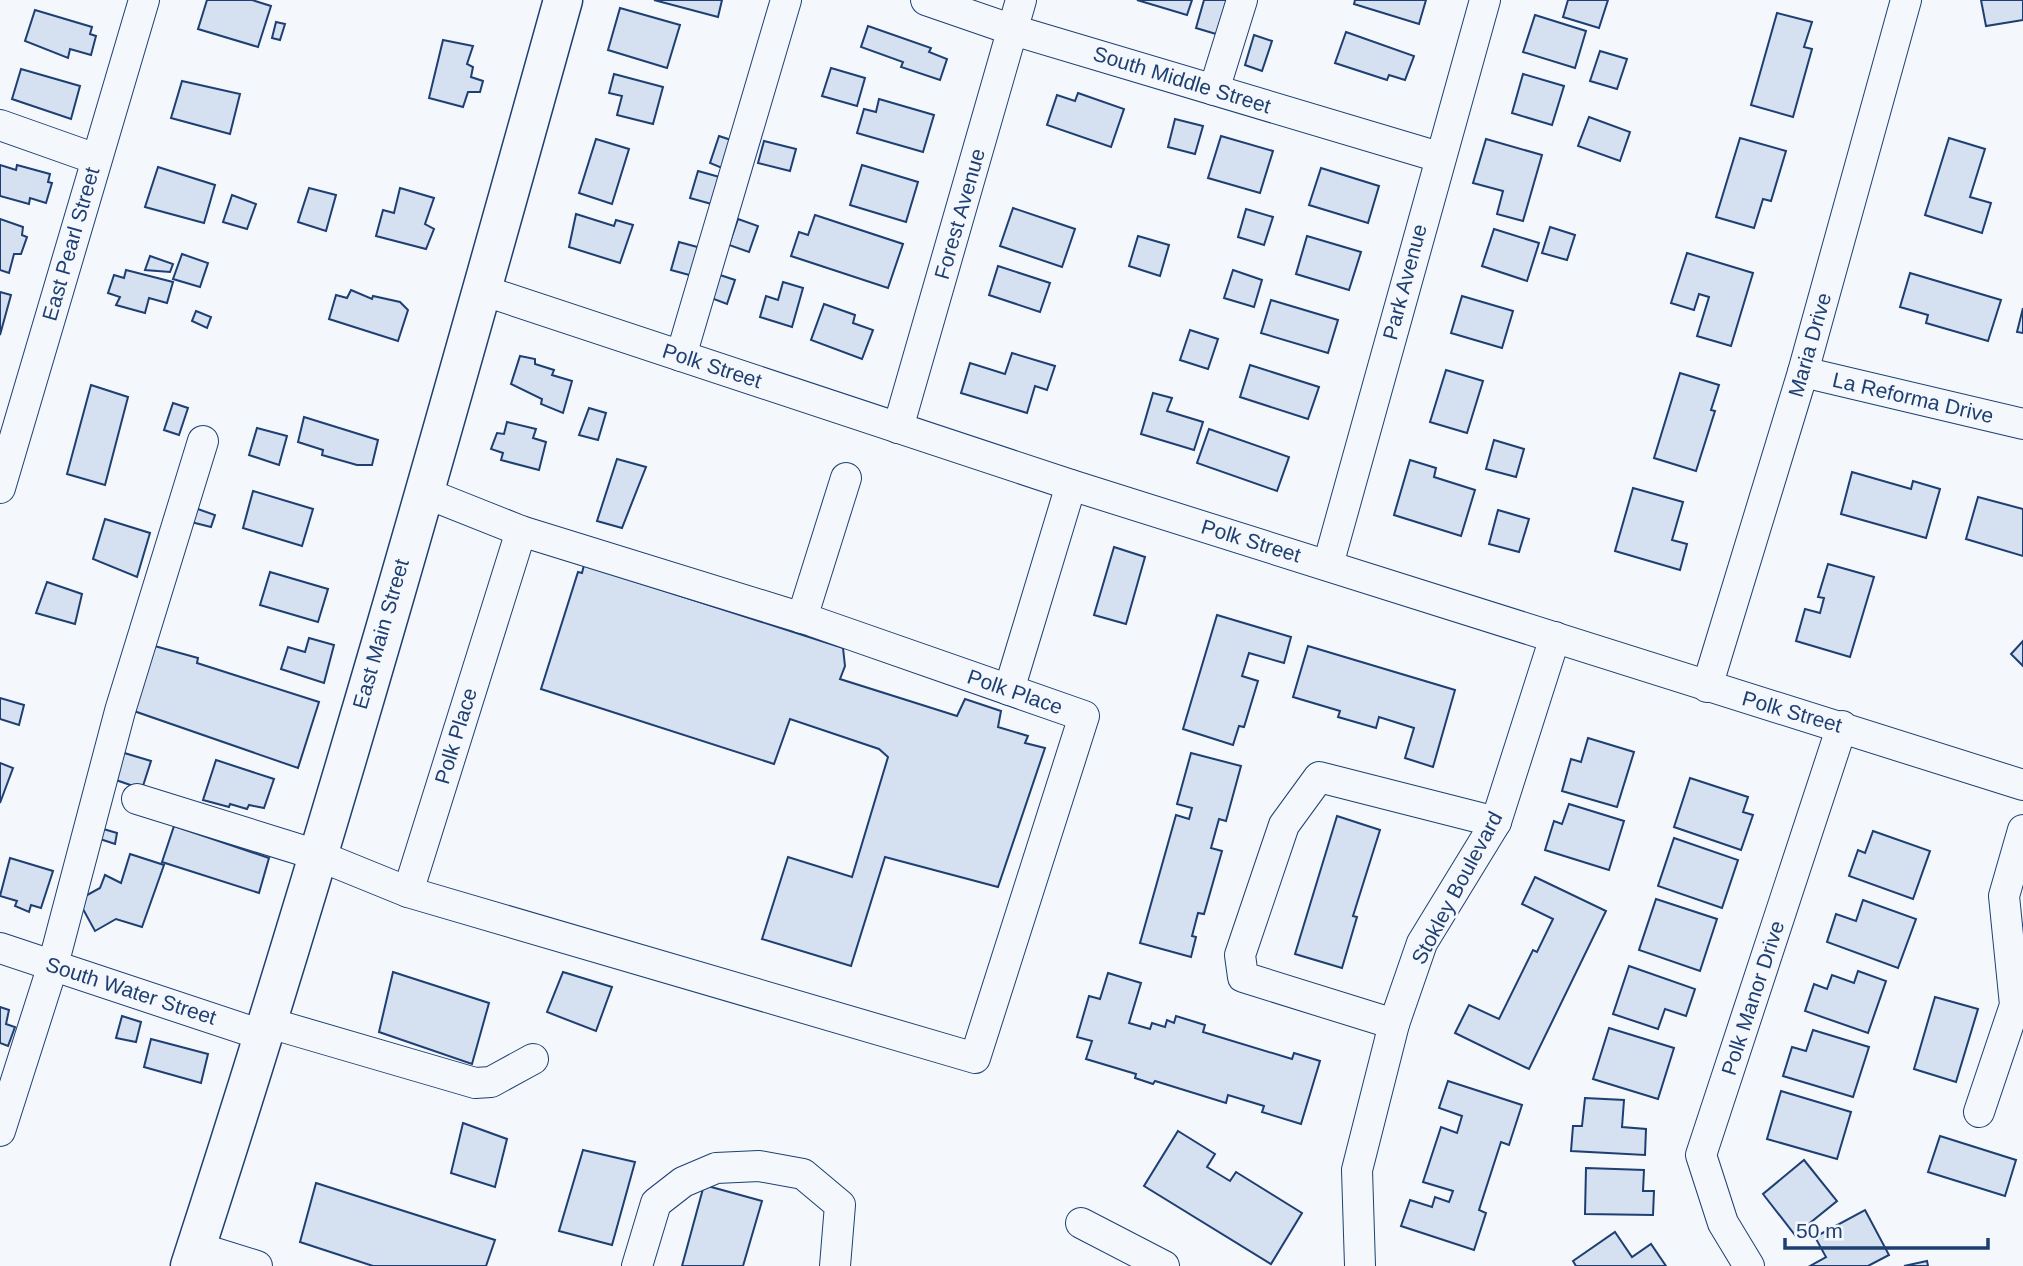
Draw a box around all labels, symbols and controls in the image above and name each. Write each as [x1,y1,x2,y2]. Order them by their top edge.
street label: South Middle Street [1091,42,1274,118]
street label: Forest Avenue [930,146,989,282]
street label: East Pearl Street [38,164,103,323]
street label: Park Avenue [1378,222,1431,342]
street label: Maria Drive [1784,290,1835,400]
street label: Polk Street [660,339,765,392]
street label: La Reforma Drive [1830,368,1996,427]
street label: Polk Street [1199,515,1304,567]
street label: East Main Street [348,556,413,712]
street label: Polk Place [965,665,1066,719]
street label: Polk Place [430,685,481,787]
street label: Polk Street [1740,686,1845,737]
street label: Stokley Boulevard [1407,808,1506,968]
street label: Polk Manor Drive [1717,918,1788,1078]
street label: South Water Street [43,952,219,1029]
scale bar [1785,1206,1988,1250]
text: 50 m [1796,1219,1843,1242]

